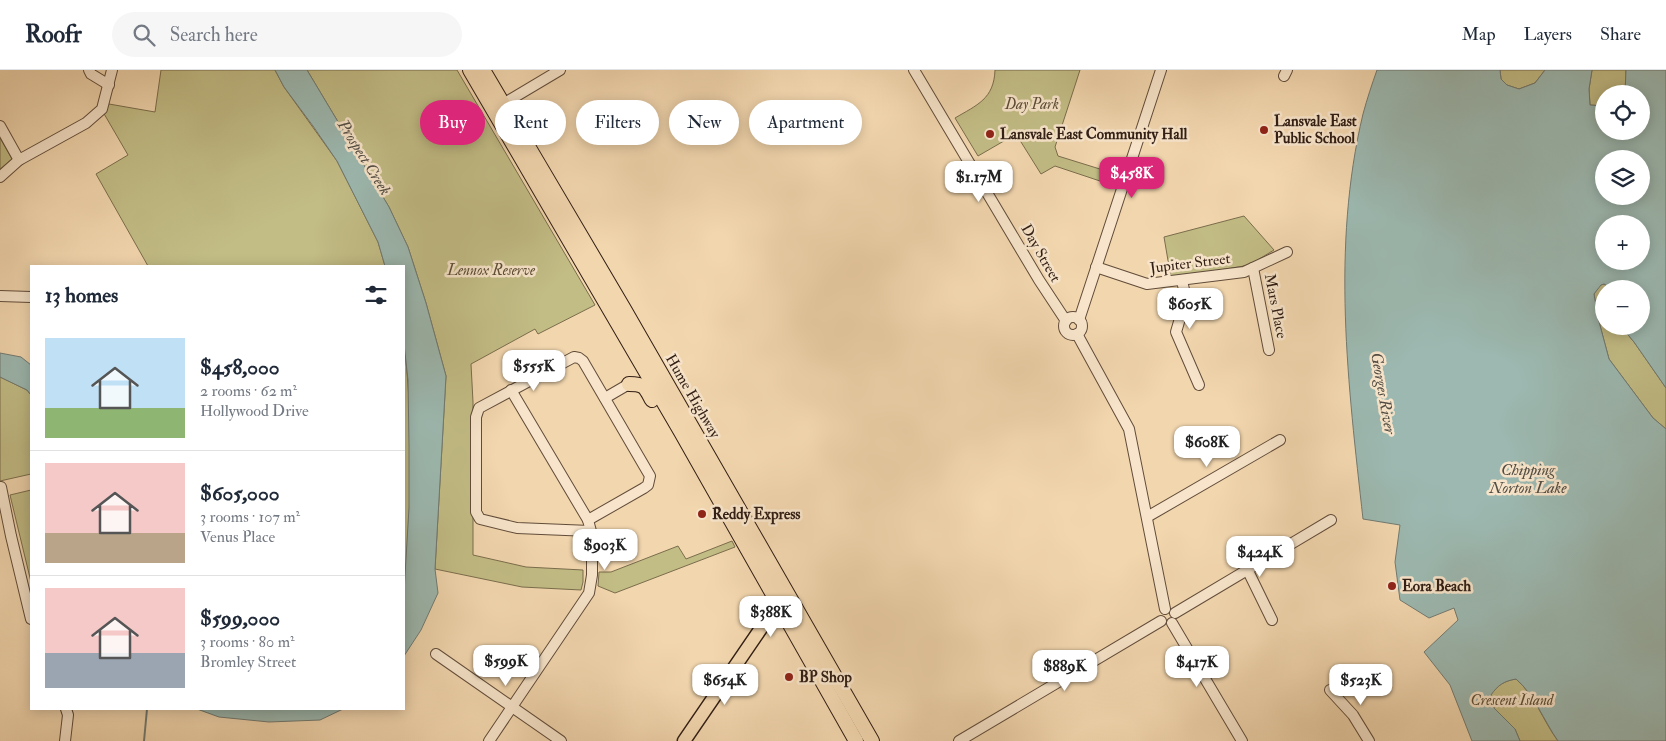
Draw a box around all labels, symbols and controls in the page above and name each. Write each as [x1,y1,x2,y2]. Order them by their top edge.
search box [112,12,462,57]
text: Roofr [25,19,82,50]
icon: search [130,21,158,49]
text: Search here [170,23,258,47]
text: Map [1462,23,1496,46]
text: Layers [1524,23,1572,46]
text: Share [1600,23,1641,46]
map controls [1595,85,1650,335]
button: locate [1595,85,1650,140]
park label: Day Park [1004,95,1059,114]
chip: Buy [420,100,485,145]
chip: Rent [495,100,566,145]
chip: Filters [576,100,659,145]
chip: New [669,100,739,145]
chip: Apartment [749,100,862,145]
place label: Lansvale East Public School [1274,112,1357,148]
water label: Prospect Creek [333,115,395,199]
marker: Lansvale East Public School [1258,124,1270,136]
place label: Lansvale East Community Hall [1000,125,1187,145]
marker: Lansvale East Community Hall [984,128,996,140]
button: layers [1595,150,1650,205]
pin: $458K [1097,156,1167,199]
pin: $1.17M [938,160,1020,203]
text: $458K [1110,163,1154,183]
text: $1.17M [956,167,1002,187]
button: + [1595,215,1650,270]
street label: Day Street [1016,221,1065,286]
street label: Jupiter Street [1148,249,1232,279]
park label: Lennox Reserve [446,261,536,280]
street label: Mars Place [1260,272,1291,340]
button: − [1595,280,1650,335]
icon: filters [362,281,390,309]
text: 13 homes [45,282,118,309]
pin: $605K [1155,288,1225,330]
text: $605K [1168,294,1212,314]
pin: $555K [499,350,569,392]
street label: Hume Highway [661,351,725,442]
water label: Georges River [1366,351,1400,437]
text: $458,000 [200,354,280,381]
text: $555K [513,356,555,376]
icon: home [85,358,145,418]
text: 2 rooms · 62 m² [200,381,297,401]
text: Hollywood Drive [200,401,309,421]
pin: $608K [1172,426,1242,468]
text: $608K [1185,432,1229,452]
water label: Chipping Norton Lake [1488,460,1567,498]
text: $605,000 [200,480,279,507]
icon: home [85,483,145,543]
place label: Reddy Express [712,505,801,525]
text: 3 rooms · 107 m² [200,507,300,527]
marker: Reddy Express [696,508,708,520]
text: Venus Place [200,527,275,547]
pin: $903K [570,528,640,571]
text: $903K [584,535,626,555]
pin: $424K [1225,536,1295,578]
text: $424K [1237,542,1283,562]
place label: Eora Beach [1402,577,1471,596]
marker: Eora Beach [1386,580,1398,592]
pin: $388K [736,596,806,638]
text: $388K [750,602,792,622]
text: $599,000 [200,605,280,632]
icon: home [85,608,145,668]
text: 3 rooms · 80 m² [200,632,295,652]
pin: $599K [471,644,541,687]
pin: $417K [1162,646,1232,688]
pin: $889K [1030,650,1100,692]
text: $599K [484,651,528,671]
text: Bromley Street [200,652,296,672]
text: $417K [1176,652,1218,672]
text: $889K [1043,656,1087,676]
pin: $654K [690,664,760,706]
pin: $523K [1326,664,1396,706]
place label: BP Shop [799,668,852,688]
text: $654K [703,670,747,690]
text: $523K [1340,670,1382,690]
marker: BP Shop [783,671,795,683]
park label: Crescent Island [1471,691,1555,710]

